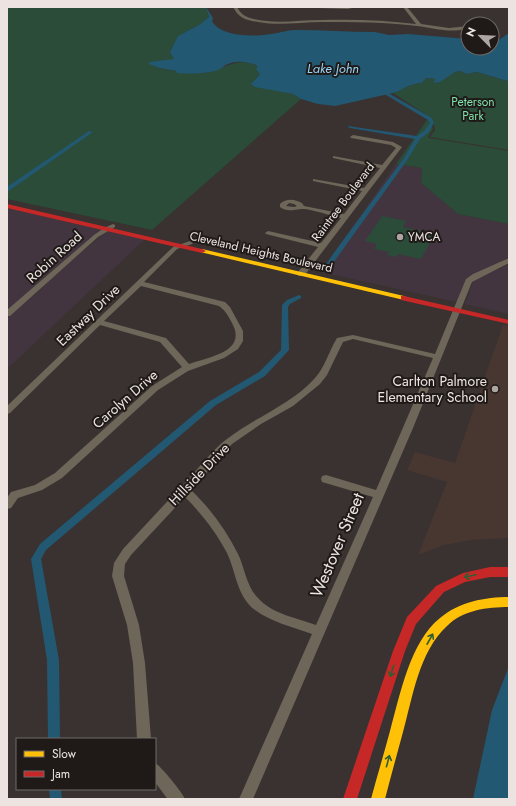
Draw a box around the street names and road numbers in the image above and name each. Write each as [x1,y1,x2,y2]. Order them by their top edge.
street label: Raintree Boulevard [307,159,379,245]
street label: Robin Road [22,227,86,287]
street label: Cleveland Heights Boulevard [188,227,334,277]
street label: Eastway Drive [52,280,124,350]
street label: Carolyn Drive [88,365,162,433]
street label: Hillside Drive [164,438,234,510]
street label: Westover Street [304,489,370,601]

